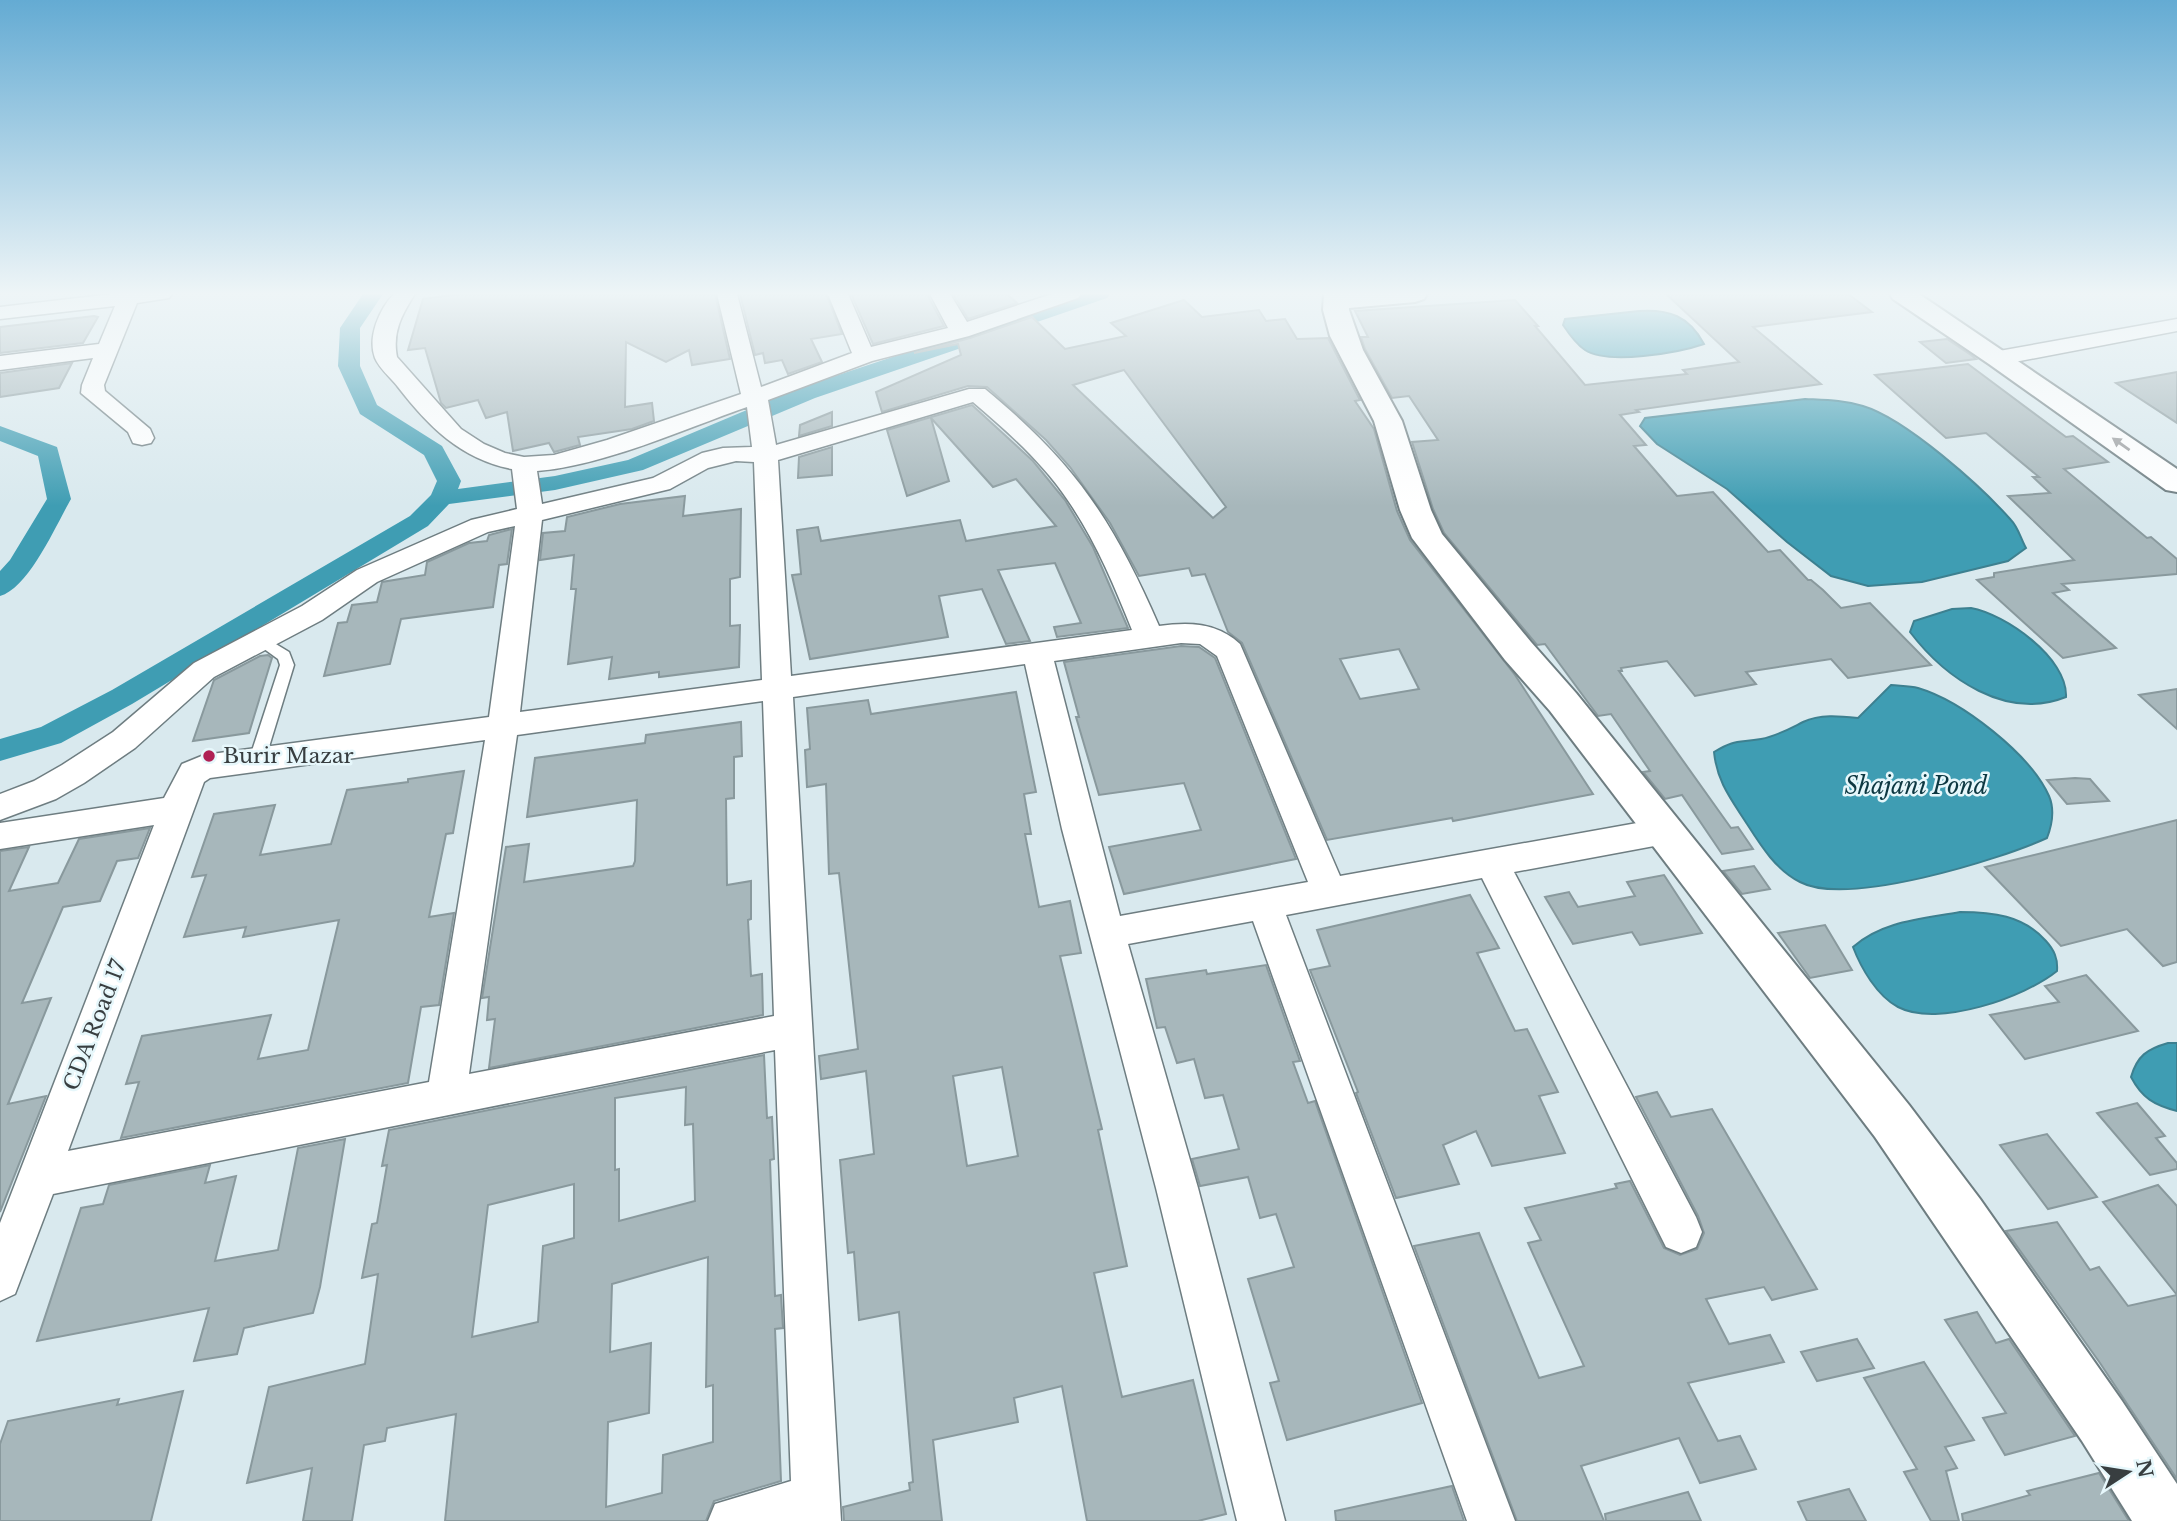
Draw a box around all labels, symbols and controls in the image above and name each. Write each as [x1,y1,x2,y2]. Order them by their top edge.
one-way arrow [2112,437,2130,451]
place label: Burir Mazar [223,743,354,769]
marker: Burir Mazar [201,748,217,764]
water label: Shajani Pond [1845,772,1988,800]
street label: CDA Road 17 [58,955,132,1094]
north arrow [2093,1437,2163,1507]
text: N [2131,1457,2157,1480]

